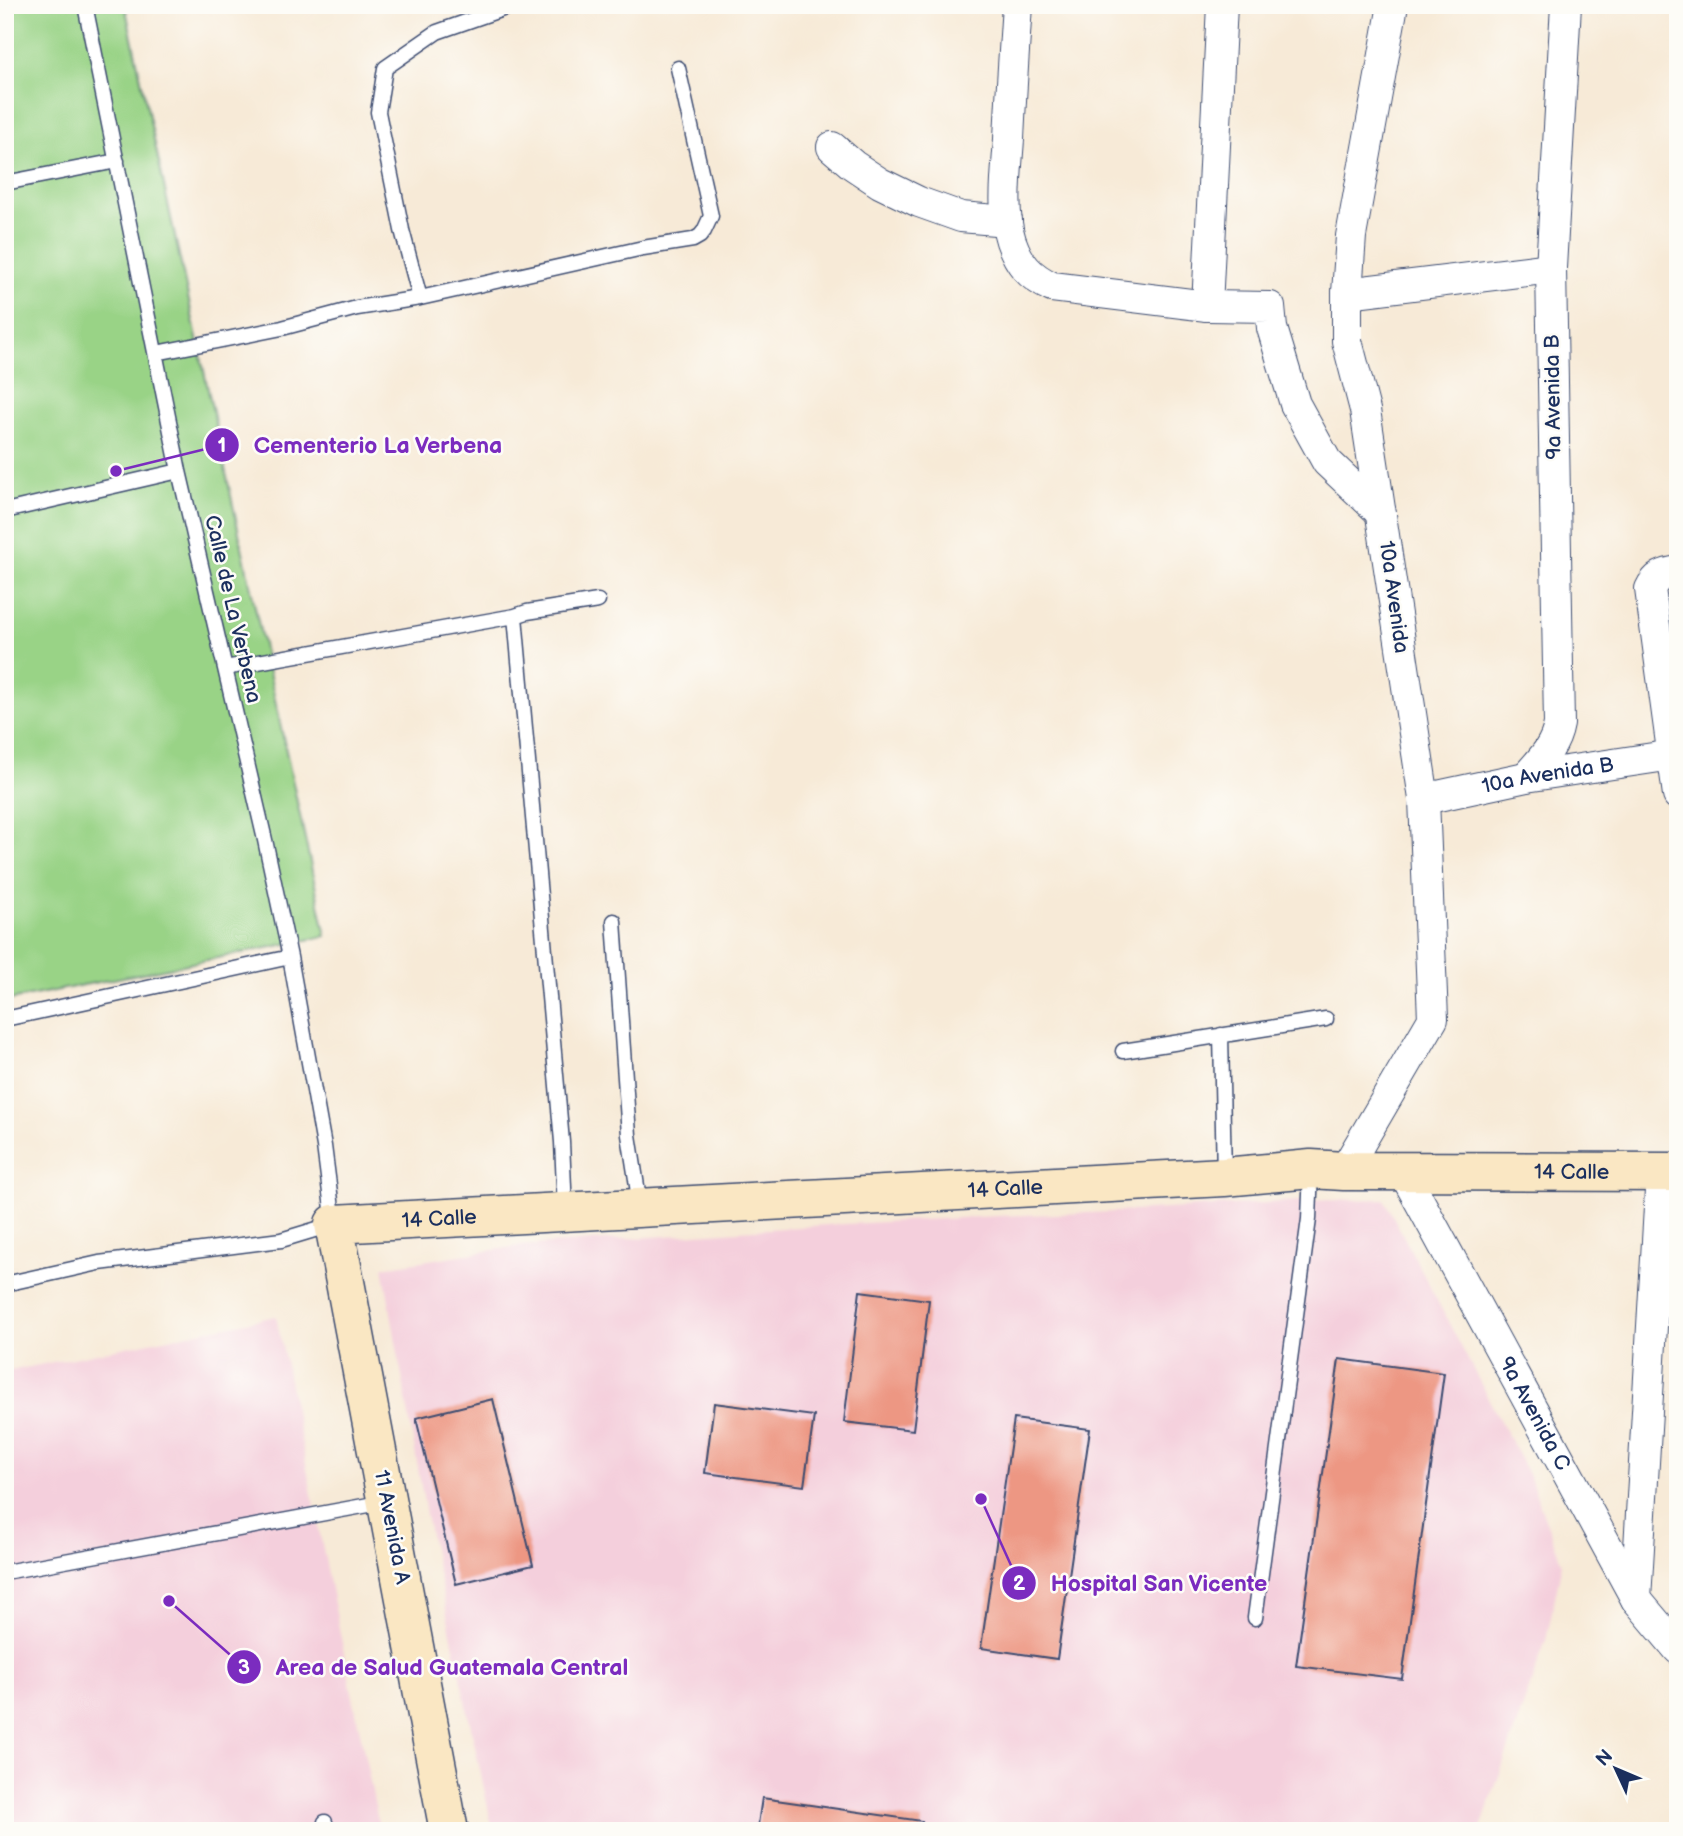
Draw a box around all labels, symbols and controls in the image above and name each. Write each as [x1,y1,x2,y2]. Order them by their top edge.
street label: 9a Avenida B [1539,334,1567,460]
callout: Cementerio La Verbena [204,423,517,467]
text: Cementerio La Verbena [254,432,502,460]
text: 1 [218,433,226,458]
street label: Calle de La Verbena [199,513,267,705]
street label: 10a Avenida [1374,539,1414,655]
street label: 10a Avenida B [1479,752,1615,799]
street label: 14 Calle [1534,1159,1609,1184]
street label: 14 Calle [967,1174,1043,1203]
street label: 14 Calle [401,1204,477,1233]
street label: 9a Avenida C [1494,1352,1576,1475]
street label: 11 Avenida A [369,1468,415,1586]
callout: Hospital San Vicente [1001,1561,1282,1605]
text: Hospital San Vicente [1051,1570,1267,1598]
text: 2 [1013,1571,1026,1596]
callout: Area de Salud Guatemala Central [227,1645,642,1689]
text: Area de Salud Guatemala Central [275,1654,628,1682]
text: 3 [238,1655,250,1680]
north arrow [1582,1734,1652,1804]
text: N [1592,1745,1618,1771]

